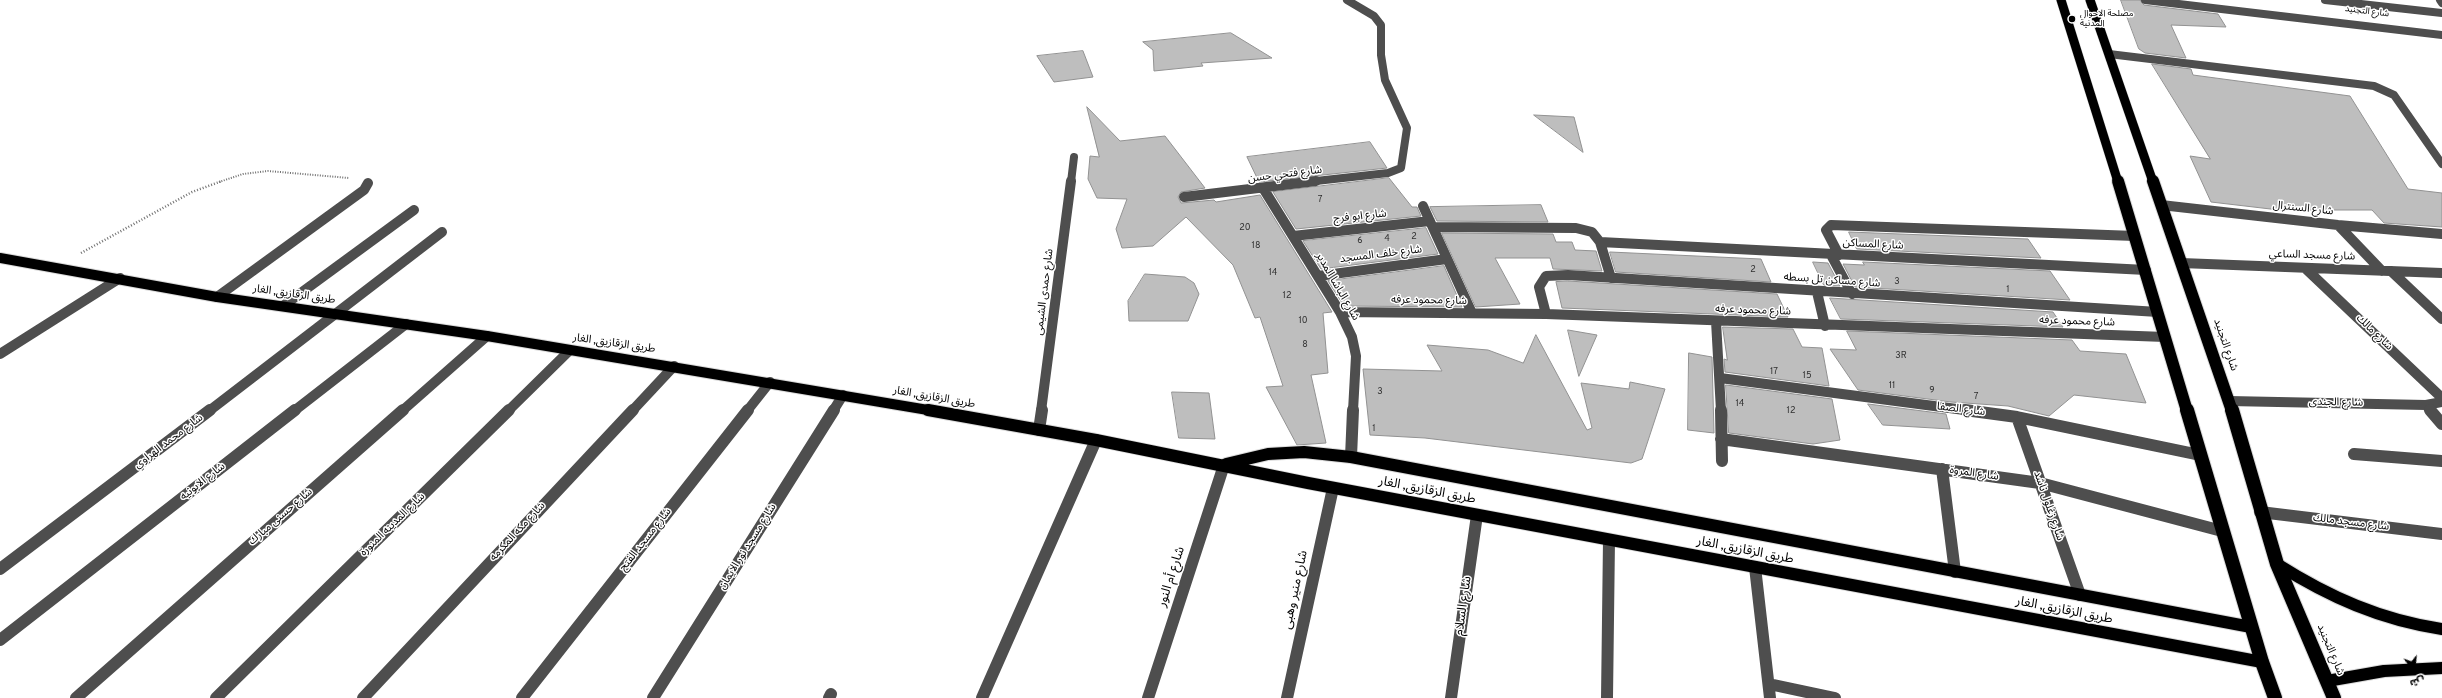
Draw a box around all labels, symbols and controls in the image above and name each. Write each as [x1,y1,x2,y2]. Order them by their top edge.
street label: شارع التجنيد [2344,4,2390,20]
place label: مصلحة الاحوال المدنية [2080,9,2134,30]
marker: مصلحة الاحوال المدنية [2067,14,2077,24]
street label: شارع فتحي حسن [1247,164,1323,186]
house number: 7 [1318,195,1322,205]
street label: شارع السنترال [2272,199,2334,219]
street label: شارع ابو فرج [1333,208,1387,226]
house number: 20 [1239,223,1251,233]
house number: 2 [1411,232,1417,242]
house number: 4 [1384,234,1390,244]
house number: 6 [1357,236,1363,246]
street label: شارع المساكن [1842,237,1904,253]
house number: 18 [1252,241,1260,251]
street label: شارع خلف المسجد [1339,243,1423,267]
street label: شارع حمدى الشيمى [1033,248,1057,336]
street label: شارع مسجد الساعي [2269,248,2355,264]
street label: شارع الباشا المدير [1312,251,1362,323]
house number: 2 [1750,265,1756,275]
house number: 14 [1269,268,1277,278]
street label: شارع مساكن تل بسطه [1783,271,1881,291]
house number: 3 [1894,277,1900,287]
street label: طريق الزقازيق, الغار [252,283,336,307]
house number: 1 [2006,285,2010,295]
house number: 12 [1283,291,1291,301]
street label: شارع محمود عرفه [1391,294,1467,308]
street label: شارع محمود عرفه [1715,303,1791,319]
street label: شارع مالك [2353,312,2395,354]
street label: شارع محمود عرفه [2039,314,2115,330]
house number: 10 [1298,316,1308,326]
street label: شارع التجنيد [2210,317,2240,373]
street label: طريق الزقازيق, الغار [572,332,656,356]
house number: 8 [1302,340,1308,350]
house number: 3R [1895,351,1907,361]
house number: 17 [1770,367,1778,377]
house number: 15 [1803,371,1811,381]
house number: 11 [1889,381,1895,391]
street label: طريق الزقازيق, الغار [892,384,976,412]
house number: 9 [1929,386,1935,396]
house number: 3 [1377,387,1383,397]
house number: 7 [1974,392,1978,402]
street label: شارع الجندى [2309,396,2363,410]
house number: 14 [1736,399,1744,409]
street label: شارع الصفا [1936,400,1986,420]
house number: 12 [1787,406,1795,416]
street label: شارع محمد الهراوي [132,412,206,472]
house number: 1 [1372,424,1376,434]
street label: شارع الابونيه [178,460,228,504]
street label: شارع المروة [1949,464,1999,484]
street label: شارع زغلول ناشد [2030,469,2066,543]
street label: طريق الزقازيق, الغار [1377,474,1477,508]
street label: شارع حسنى مبارك [246,486,316,548]
street label: شارع المدينه المنورة [358,491,428,559]
street label: شارع مكه المكرمه [487,500,549,564]
street label: شارع مسجد نور الايمان [716,502,780,592]
street label: شارع مسجد الفتح [617,506,675,574]
street label: شارع مسجد مالك [2312,512,2390,534]
street label: طريق الزقازيق, الغار [1695,534,1795,568]
street label: شارع أم النور [1155,545,1189,609]
street label: شارع منير وهبى [1280,549,1312,631]
street label: شارع السلام [1452,575,1476,637]
street label: طريق الزقازيق, الغار [2014,594,2114,628]
street label: شارع التجنيد [2313,622,2347,678]
north arrow [2394,650,2434,690]
text: ش [2408,673,2426,690]

